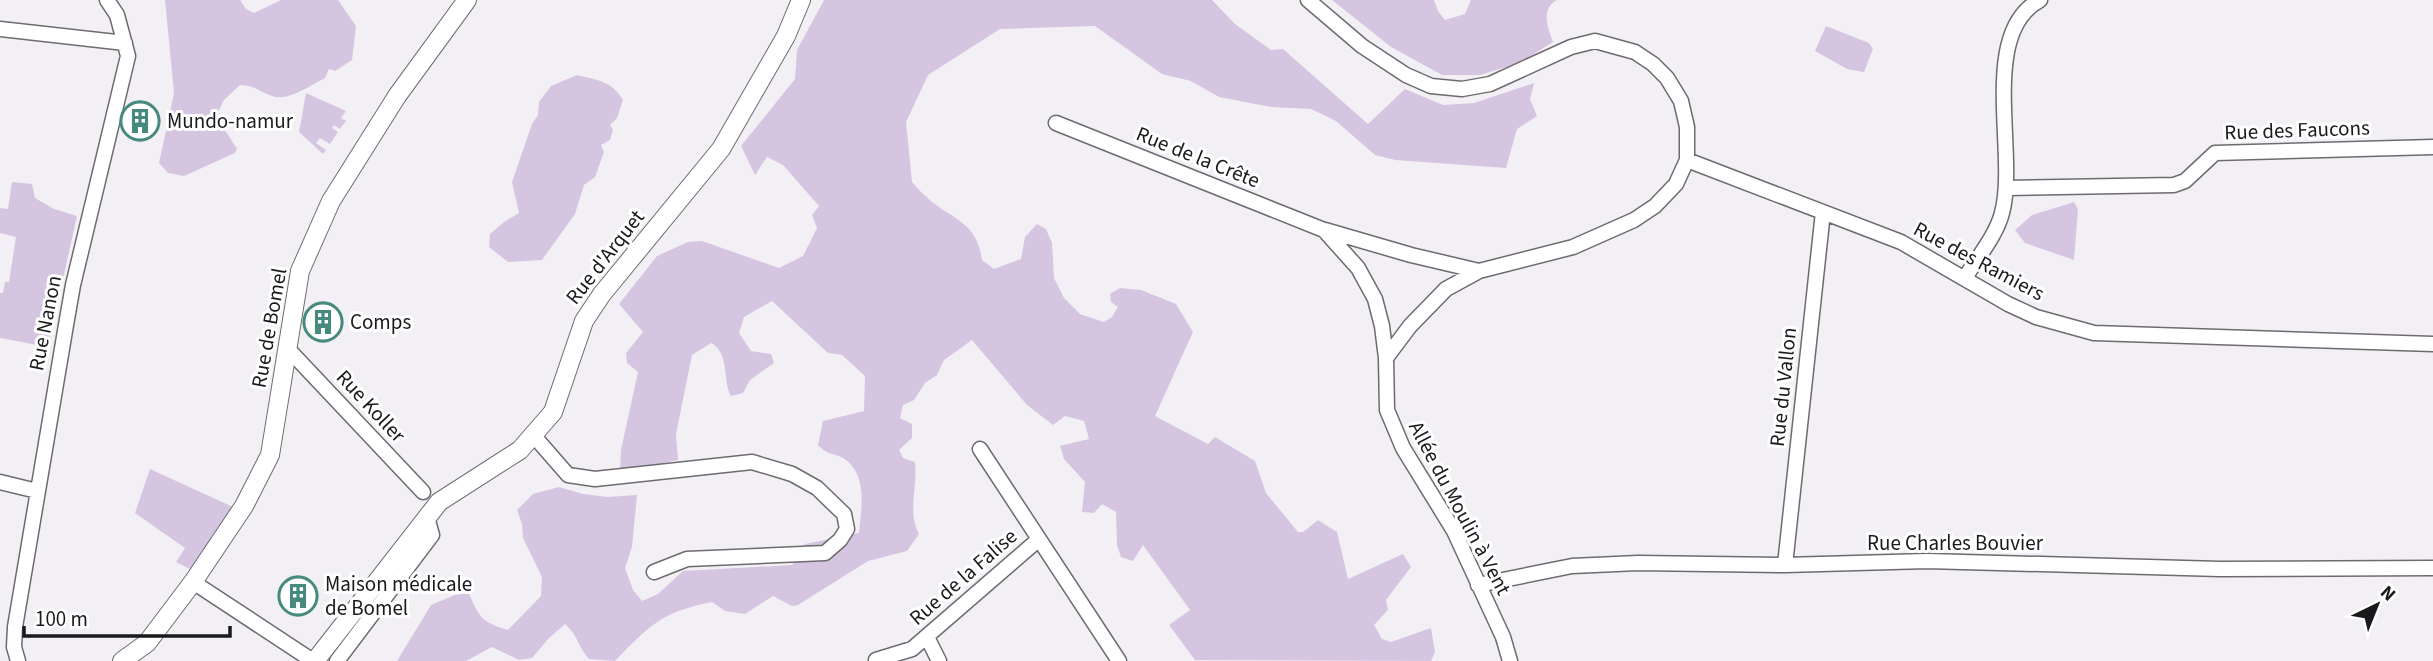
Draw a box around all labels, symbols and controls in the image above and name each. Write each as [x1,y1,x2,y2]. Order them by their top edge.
building icon: Mundo-namur [119,100,161,142]
place label: Mundo-namur [167,106,294,136]
street label: Rue des Faucons [2224,112,2370,148]
street label: Rue de la Crête [1132,119,1264,195]
street label: Rue d'Arquet [559,203,651,311]
street label: Rue des Ramiers [1908,214,2050,308]
street label: Rue de Bomel [244,266,294,390]
street label: Rue Nanon [21,273,69,373]
building icon: Comps [302,301,344,343]
place label: Comps [350,307,411,337]
street label: Rue du Vallon [1762,326,1804,448]
street label: Rue Koller [329,363,413,450]
street label: Allée du Moulin à Vent [1401,416,1519,600]
street label: Rue de la Falise [902,522,1024,632]
street label: Rue Charles Bouvier [1867,528,2044,558]
place label: Maison médicale de Bomel [325,569,472,623]
north arrow [2342,570,2412,640]
building icon: Maison médicale de Bomel [277,575,319,617]
text: N [2374,579,2401,608]
scale bar [24,594,231,638]
text: 100 m [35,604,88,634]

